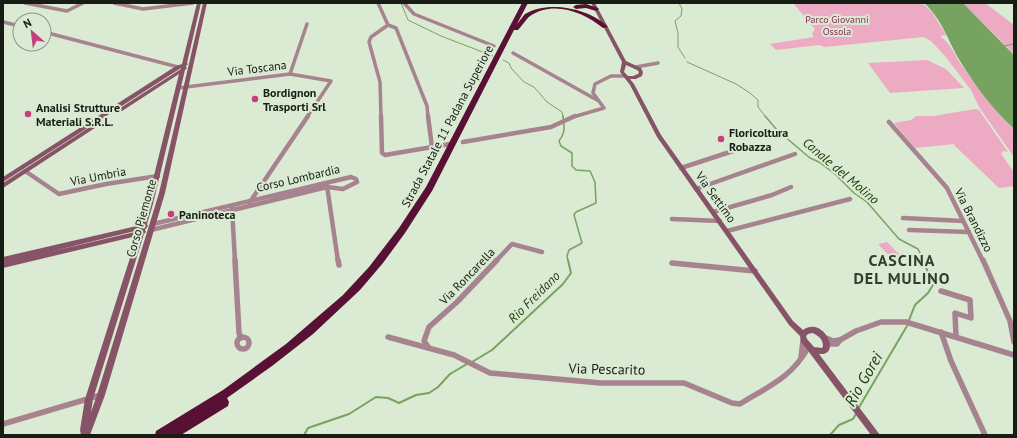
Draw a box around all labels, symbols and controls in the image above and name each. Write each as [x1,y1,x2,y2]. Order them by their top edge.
north arrow [12,12,52,52]
park label: Parco Giovanni Ossola [805,13,869,38]
text: N [21,15,34,31]
street label: Strada Statale 11 Padana Superiore [398,42,496,210]
street label: Via Toscana [226,57,287,79]
place label: Bordignon Trasporti Srl [263,85,326,114]
marker: Bordignon Trasporti Srl [250,94,260,104]
place label: Analisi Strutture Materiali S.R.L. [36,100,120,129]
marker: Analisi Strutture Materiali S.R.L. [23,109,33,119]
place label: Floricoltura Robazza [729,125,788,154]
marker: Floricoltura Robazza [716,134,726,144]
water label: Canale del Molino [799,134,883,208]
street label: Corso Lombardia [255,161,341,195]
street label: Via Umbria [68,163,127,189]
street label: Via Settimo [692,168,739,225]
street label: Corso Piemonte [123,177,159,259]
street label: Via Brandizzo [951,185,996,254]
place label: Paninoteca [179,207,236,222]
marker: Paninoteca [166,209,176,219]
street label: Via Roncarella [435,244,498,308]
district label: CASCINA DEL MULINO [853,250,951,288]
water label: Rio Freidano [504,267,564,327]
water label: Rio Gorei [840,348,887,410]
street label: Via Pescarito [568,359,645,379]

